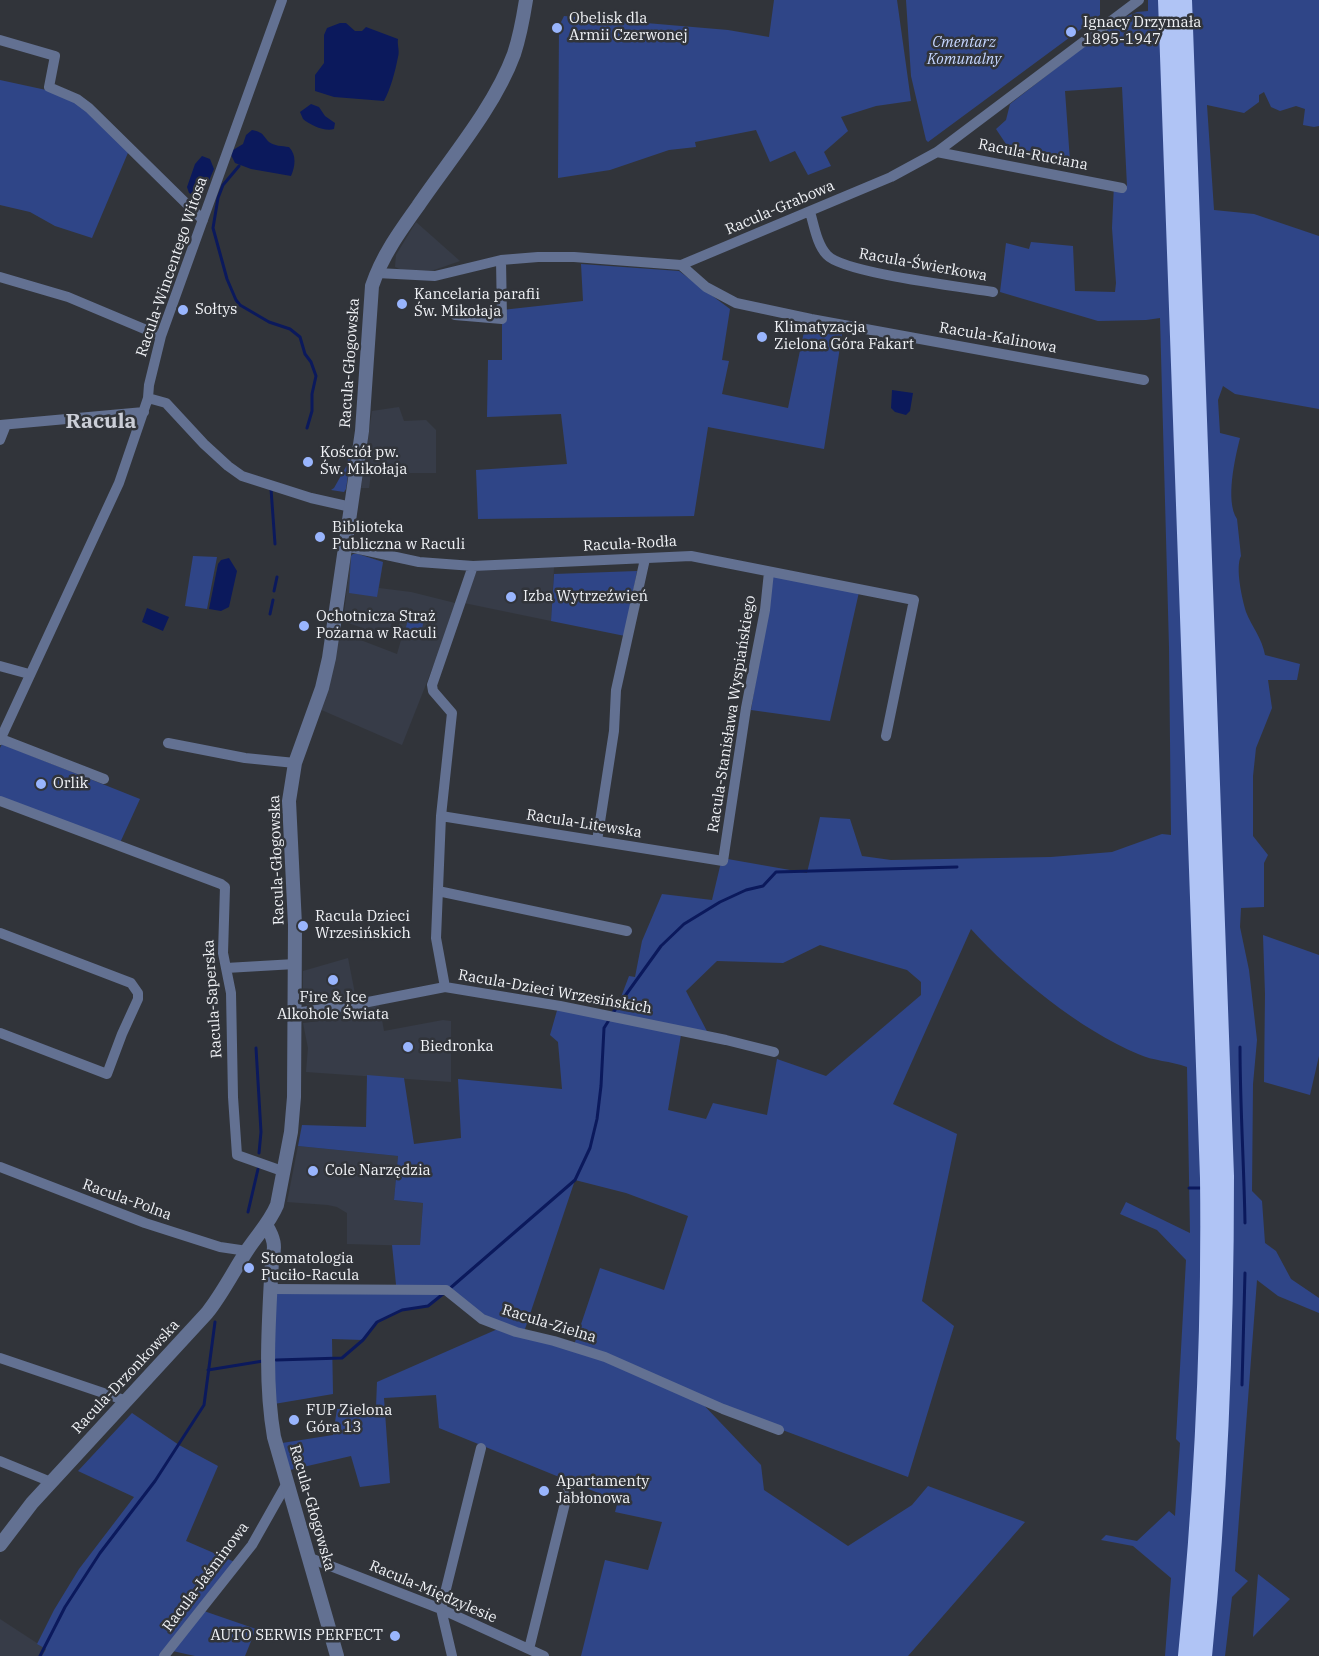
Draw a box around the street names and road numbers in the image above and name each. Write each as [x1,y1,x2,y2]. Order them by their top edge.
street label: Racula-Ruciana [977,136,1089,174]
street label: Racula-Wincentego Witosa [133,175,211,359]
street label: Racula-Grabowa [723,177,837,239]
street label: Racula-Świerkowa [857,245,989,285]
street label: Racula-Głogowska [336,297,364,429]
street label: Racula-Kalinowa [938,319,1058,357]
street label: Racula-Rodła [582,533,678,555]
street label: Racula-Stanisława Wyspiańskiego [704,594,760,834]
street label: Racula-Głogowska [266,795,288,925]
street label: Racula-Litewska [525,806,643,842]
street label: Racula-Saperska [200,939,226,1059]
street label: Racula-Dzieci Wrzesińskich [457,966,653,1018]
street label: Racula-Polna [80,1176,174,1224]
street label: Racula-Zielna [500,1301,598,1347]
street label: Racula-Drzonkowska [68,1316,184,1438]
street label: Racula-Głogowska [285,1443,339,1573]
street label: Racula-Jaśminowa [159,1519,253,1635]
street label: Racula-Międzylesie [366,1557,500,1627]

